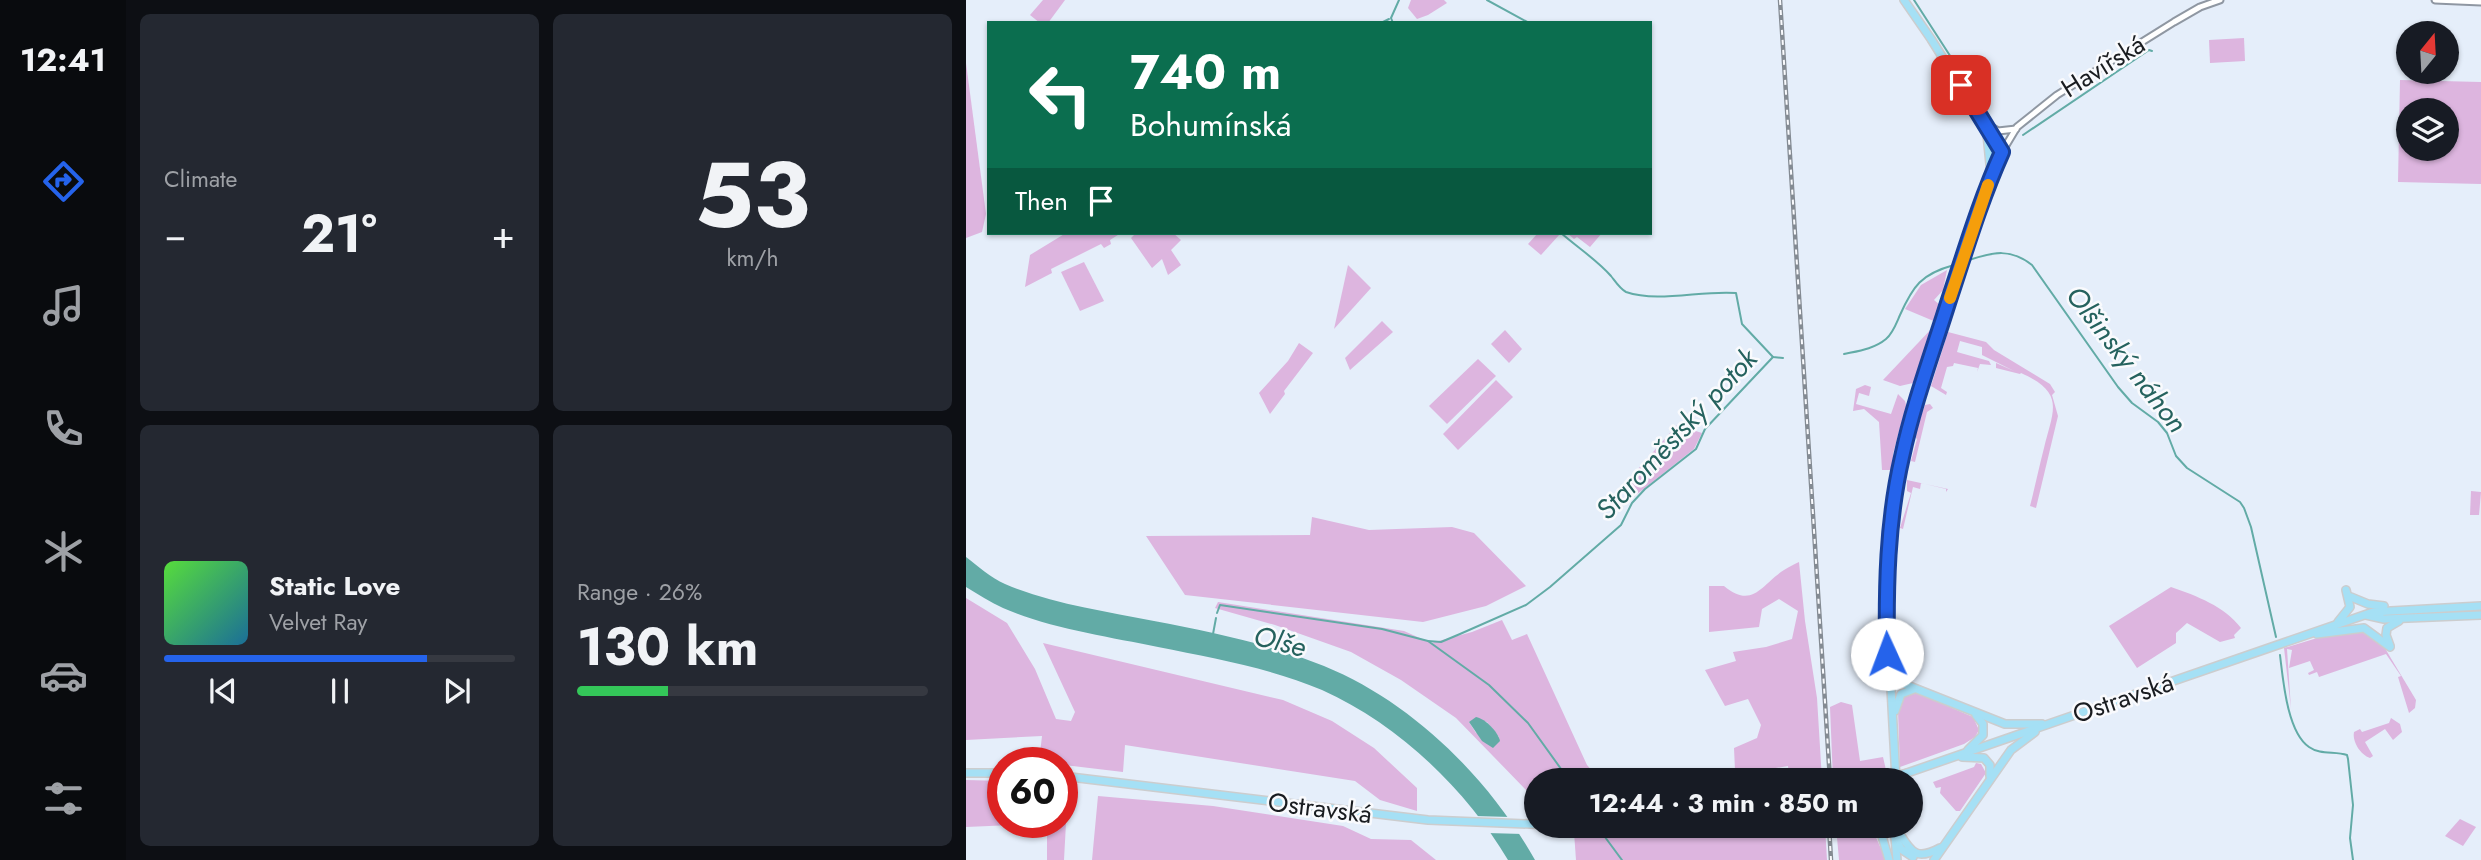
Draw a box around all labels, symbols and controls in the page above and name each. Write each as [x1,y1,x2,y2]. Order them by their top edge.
north arrow [2396,21,2459,84]
map controls [2396,21,2459,161]
street label: Havířská [2054,25,2152,107]
text: 12:41 [20,37,106,83]
text: 740 m [1130,37,1281,107]
icon: left [1015,49,1106,140]
pin [1931,55,1991,115]
icon: arrive [1942,66,1980,104]
button: layers [2396,98,2459,161]
text: Bohumínská [1130,102,1292,148]
text: 53 [695,130,810,261]
icon: directions [39,157,88,206]
text: Climate [164,162,237,196]
text: Then [1015,182,1068,220]
icon: arrive [1082,182,1120,220]
text: 21° [301,196,377,272]
text: − [164,207,186,262]
text: + [492,207,515,262]
text: km/h [727,241,778,275]
water label: Olšinský náhon [2056,277,2197,442]
icon: music [39,281,88,330]
water label: Staroměstský potok [1586,339,1767,529]
icon: phone [39,404,88,453]
icon: climate [39,527,88,576]
text: Static Love [269,567,401,605]
text: Range · 26% [577,575,702,609]
text: Velvet Ray [269,605,367,639]
text: 130 km [577,609,758,685]
water label: Olše [1249,615,1310,668]
position arrow [1850,617,1924,691]
icon: car [39,651,88,700]
street label: Ostravská [2067,663,2179,733]
icon: previous [204,672,242,710]
icon: pause [321,672,359,710]
icon: next [438,672,476,710]
speed limit sign: 60 [987,747,1078,838]
icon: filters [39,774,88,823]
street label: Ostravská [1266,783,1374,833]
text: 12:44 · 3 min · 850 m [1589,784,1858,822]

